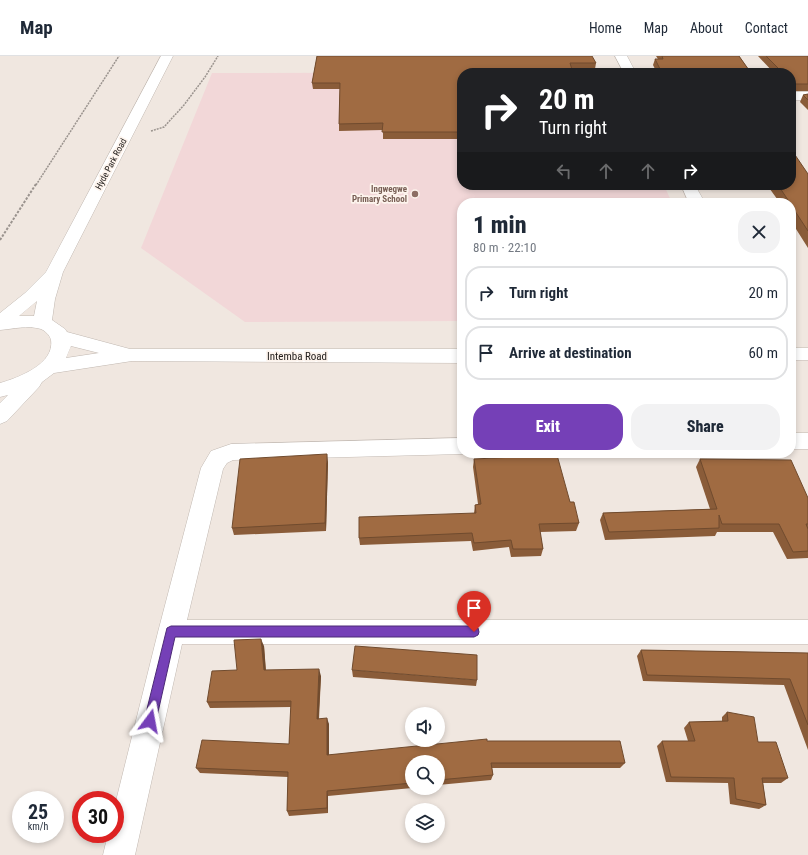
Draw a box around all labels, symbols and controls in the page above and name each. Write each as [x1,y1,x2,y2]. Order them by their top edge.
text: Map [20,16,53,39]
text: Home [589,20,622,36]
text: Map [644,20,668,36]
text: About [690,20,723,36]
text: Contact [745,20,788,36]
text: 20 m [539,83,595,116]
icon: right [473,84,525,136]
text: Turn right [539,117,607,138]
street label: Hyde Park Road [93,137,129,191]
icon: left [553,160,575,182]
icon: ahead [595,160,617,182]
icon: ahead [637,160,659,182]
icon: right [679,160,701,182]
place label: Ingwegwe Primary School [352,184,408,204]
marker: Ingwegwe Primary School [410,189,420,199]
text: 1 min [473,211,527,239]
button: close [738,211,780,253]
text: 80 m · 22:10 [473,240,536,255]
icon: right [475,282,497,304]
text: Turn right [509,284,568,302]
text: 20 m [748,284,778,302]
icon: arrive [475,342,497,364]
text: Arrive at destination [509,344,632,362]
text: 60 m [748,344,778,362]
street label: Intemba Road [267,350,327,363]
button: Exit [473,404,623,450]
button: Share [631,404,780,450]
pin [457,591,491,632]
icon: arrive [463,597,485,619]
position arrow [129,700,171,742]
map controls [405,707,445,843]
button: sound [405,707,445,747]
button: search [405,755,445,795]
speed limit sign: 30 [72,791,124,843]
text: 25 [28,800,48,824]
button: layers [405,803,445,843]
text: km/h [28,821,48,832]

